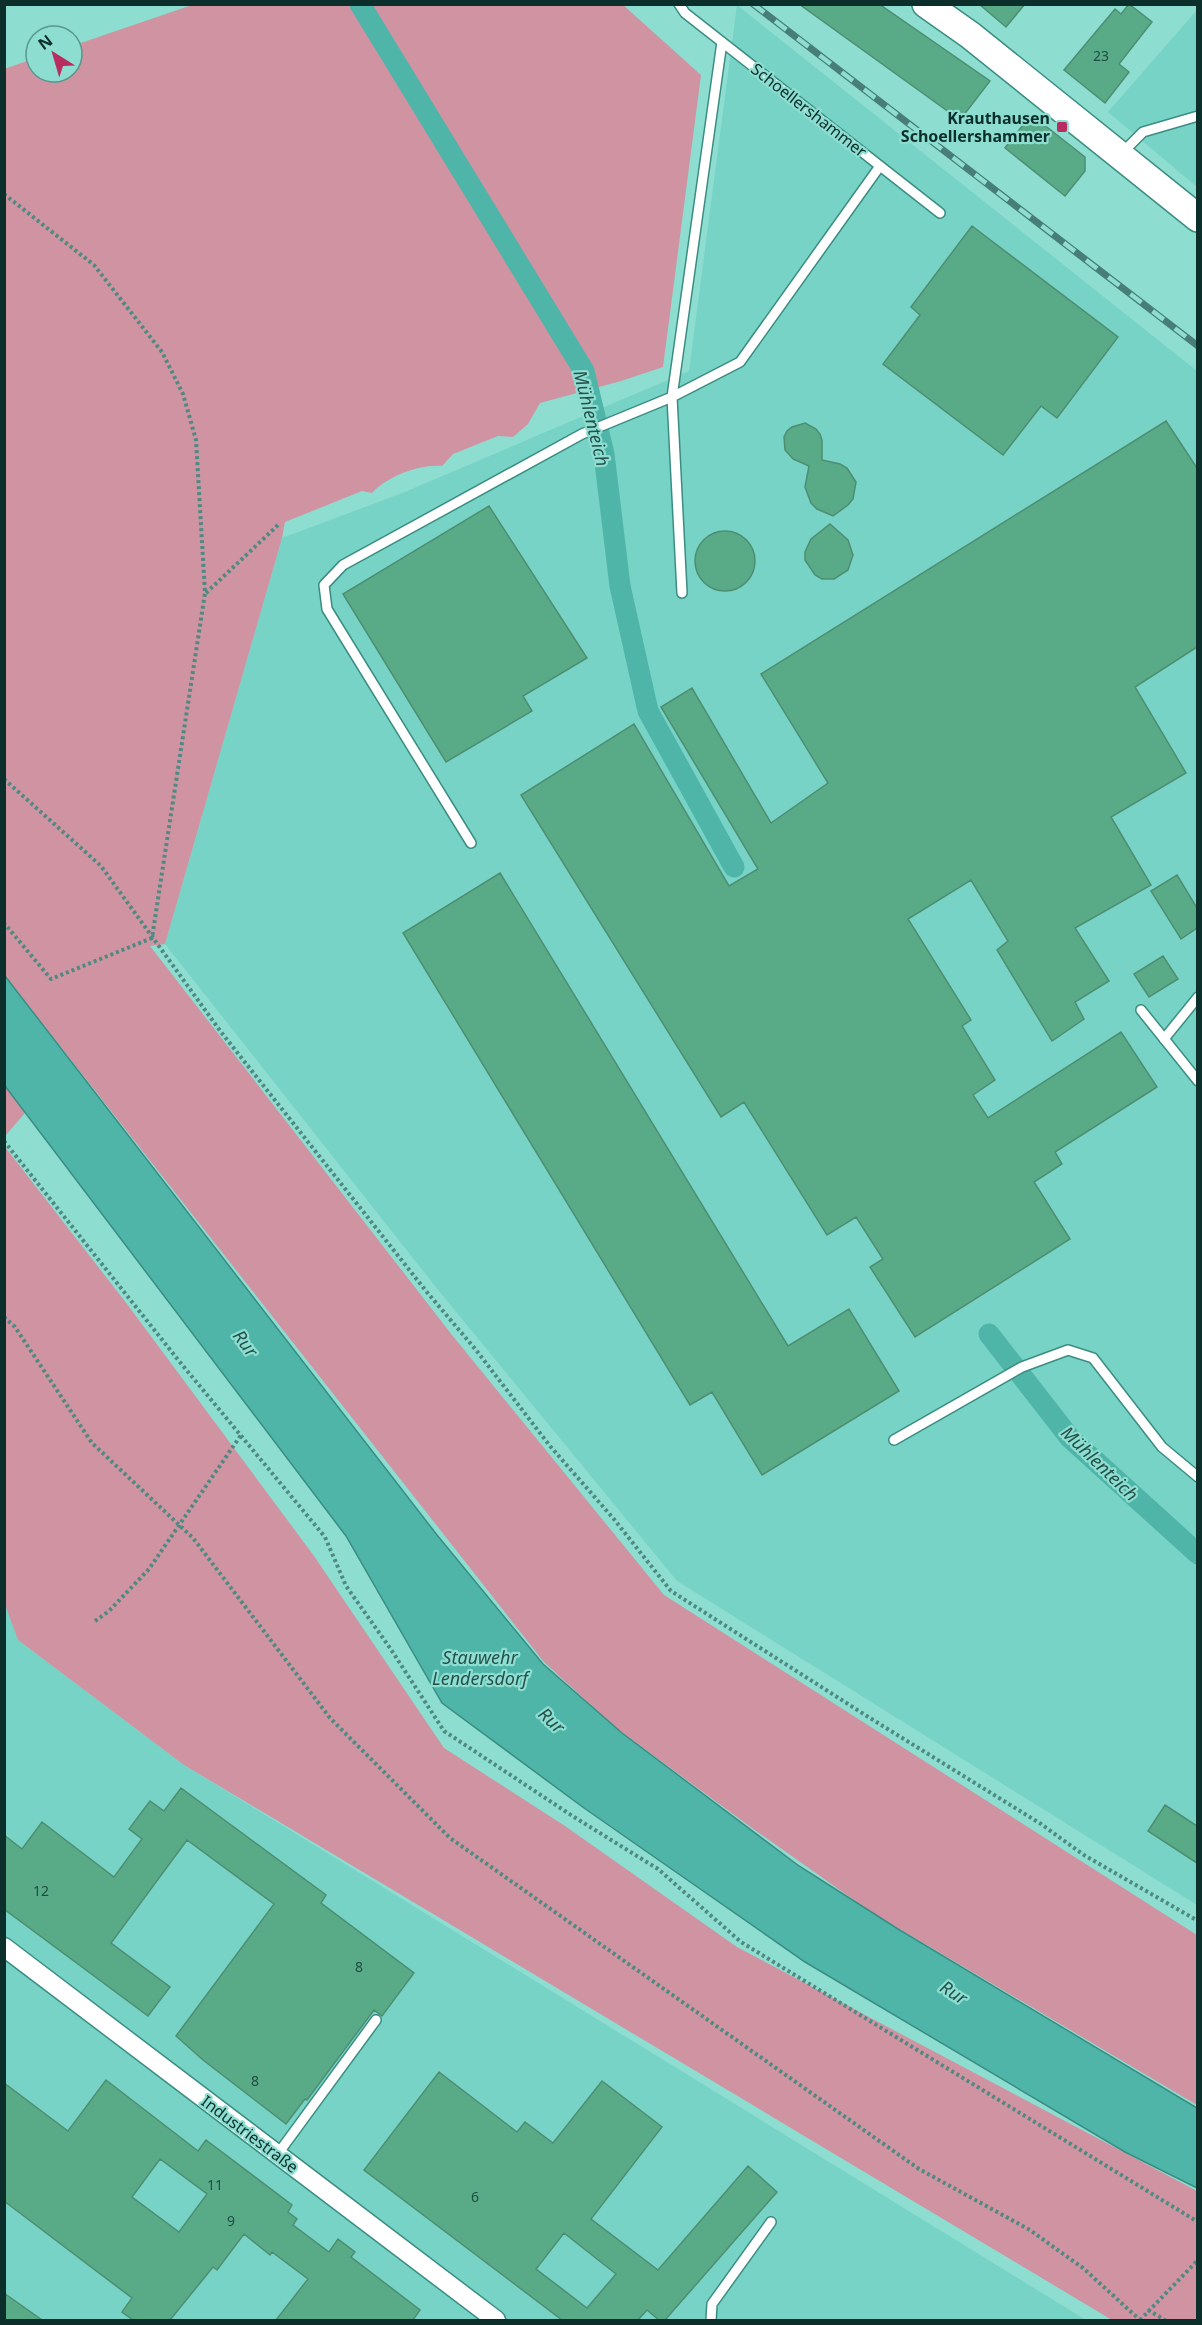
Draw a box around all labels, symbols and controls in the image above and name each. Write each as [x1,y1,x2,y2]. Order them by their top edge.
north arrow [24,24,84,84]
text: N [33,29,57,55]
house number: 23 [1093,46,1109,65]
street label: Schoellershammer [747,58,872,162]
place label: Krauthausen Schoellershammer [901,107,1050,147]
marker: Krauthausen Schoellershammer [1055,120,1069,134]
water label: Mühlenteich [568,367,616,469]
water label: Rur [228,1325,264,1362]
water label: Mühlenteich [1056,1420,1144,1506]
water label: Stauwehr Lendersdorf [432,1645,530,1690]
water label: Rur [534,1702,571,1739]
house number: 12 [33,1881,49,1900]
house number: 8 [355,1957,363,1976]
water label: Rur [936,1974,973,2010]
house number: 8 [251,2071,259,2090]
street label: Industriestraße [197,2090,303,2178]
house number: 11 [207,2175,223,2194]
house number: 6 [471,2187,479,2206]
house number: 9 [227,2211,235,2230]

